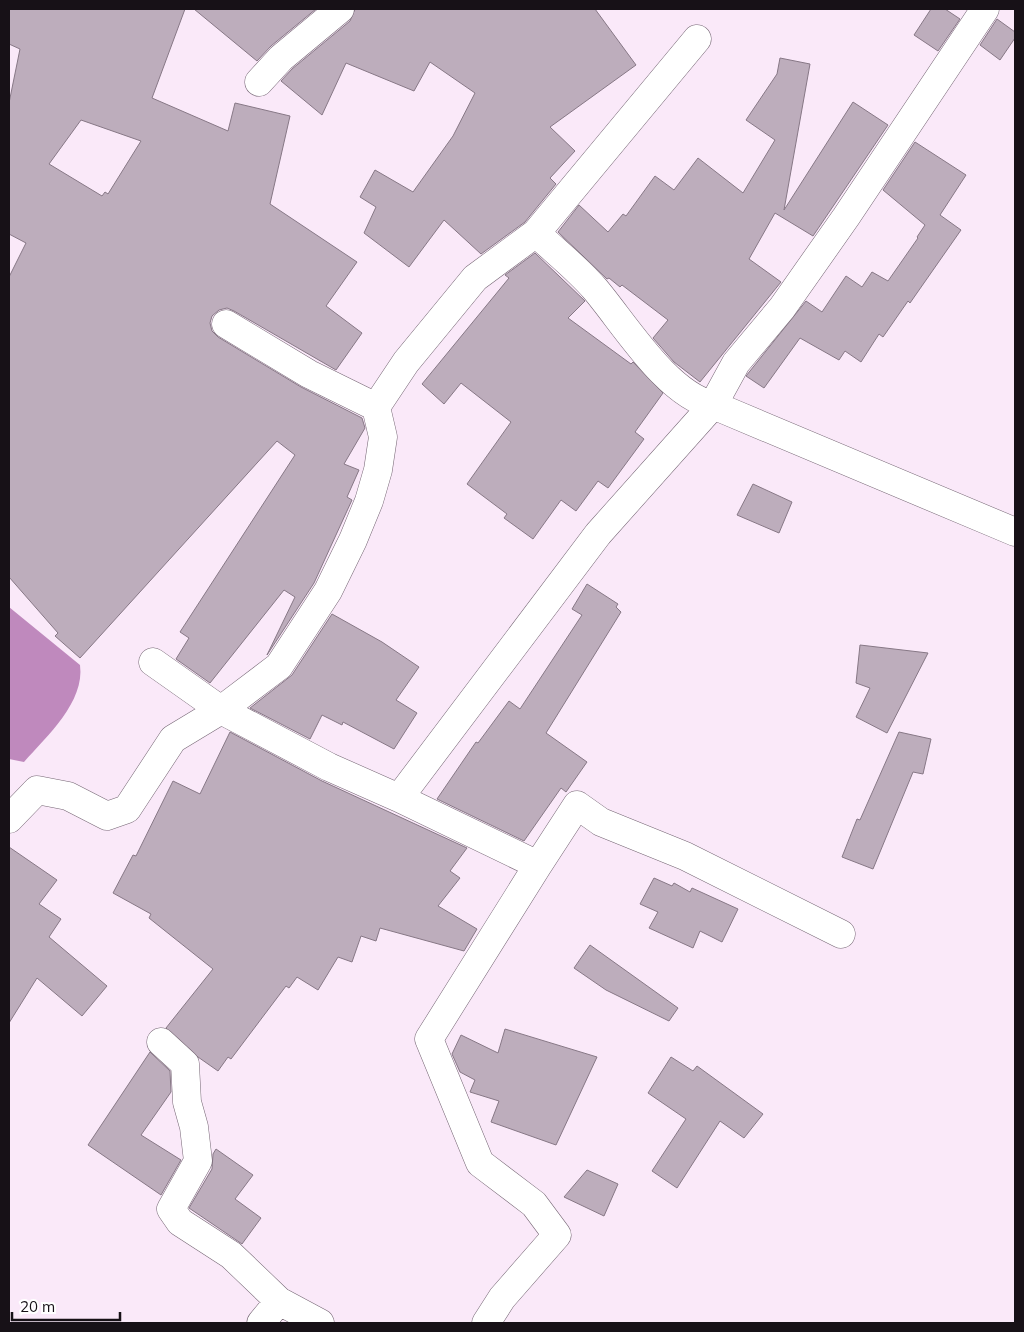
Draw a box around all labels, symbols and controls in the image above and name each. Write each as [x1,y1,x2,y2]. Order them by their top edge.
scale bar [12,1290,120,1322]
text: 20 m [20,1297,55,1316]

